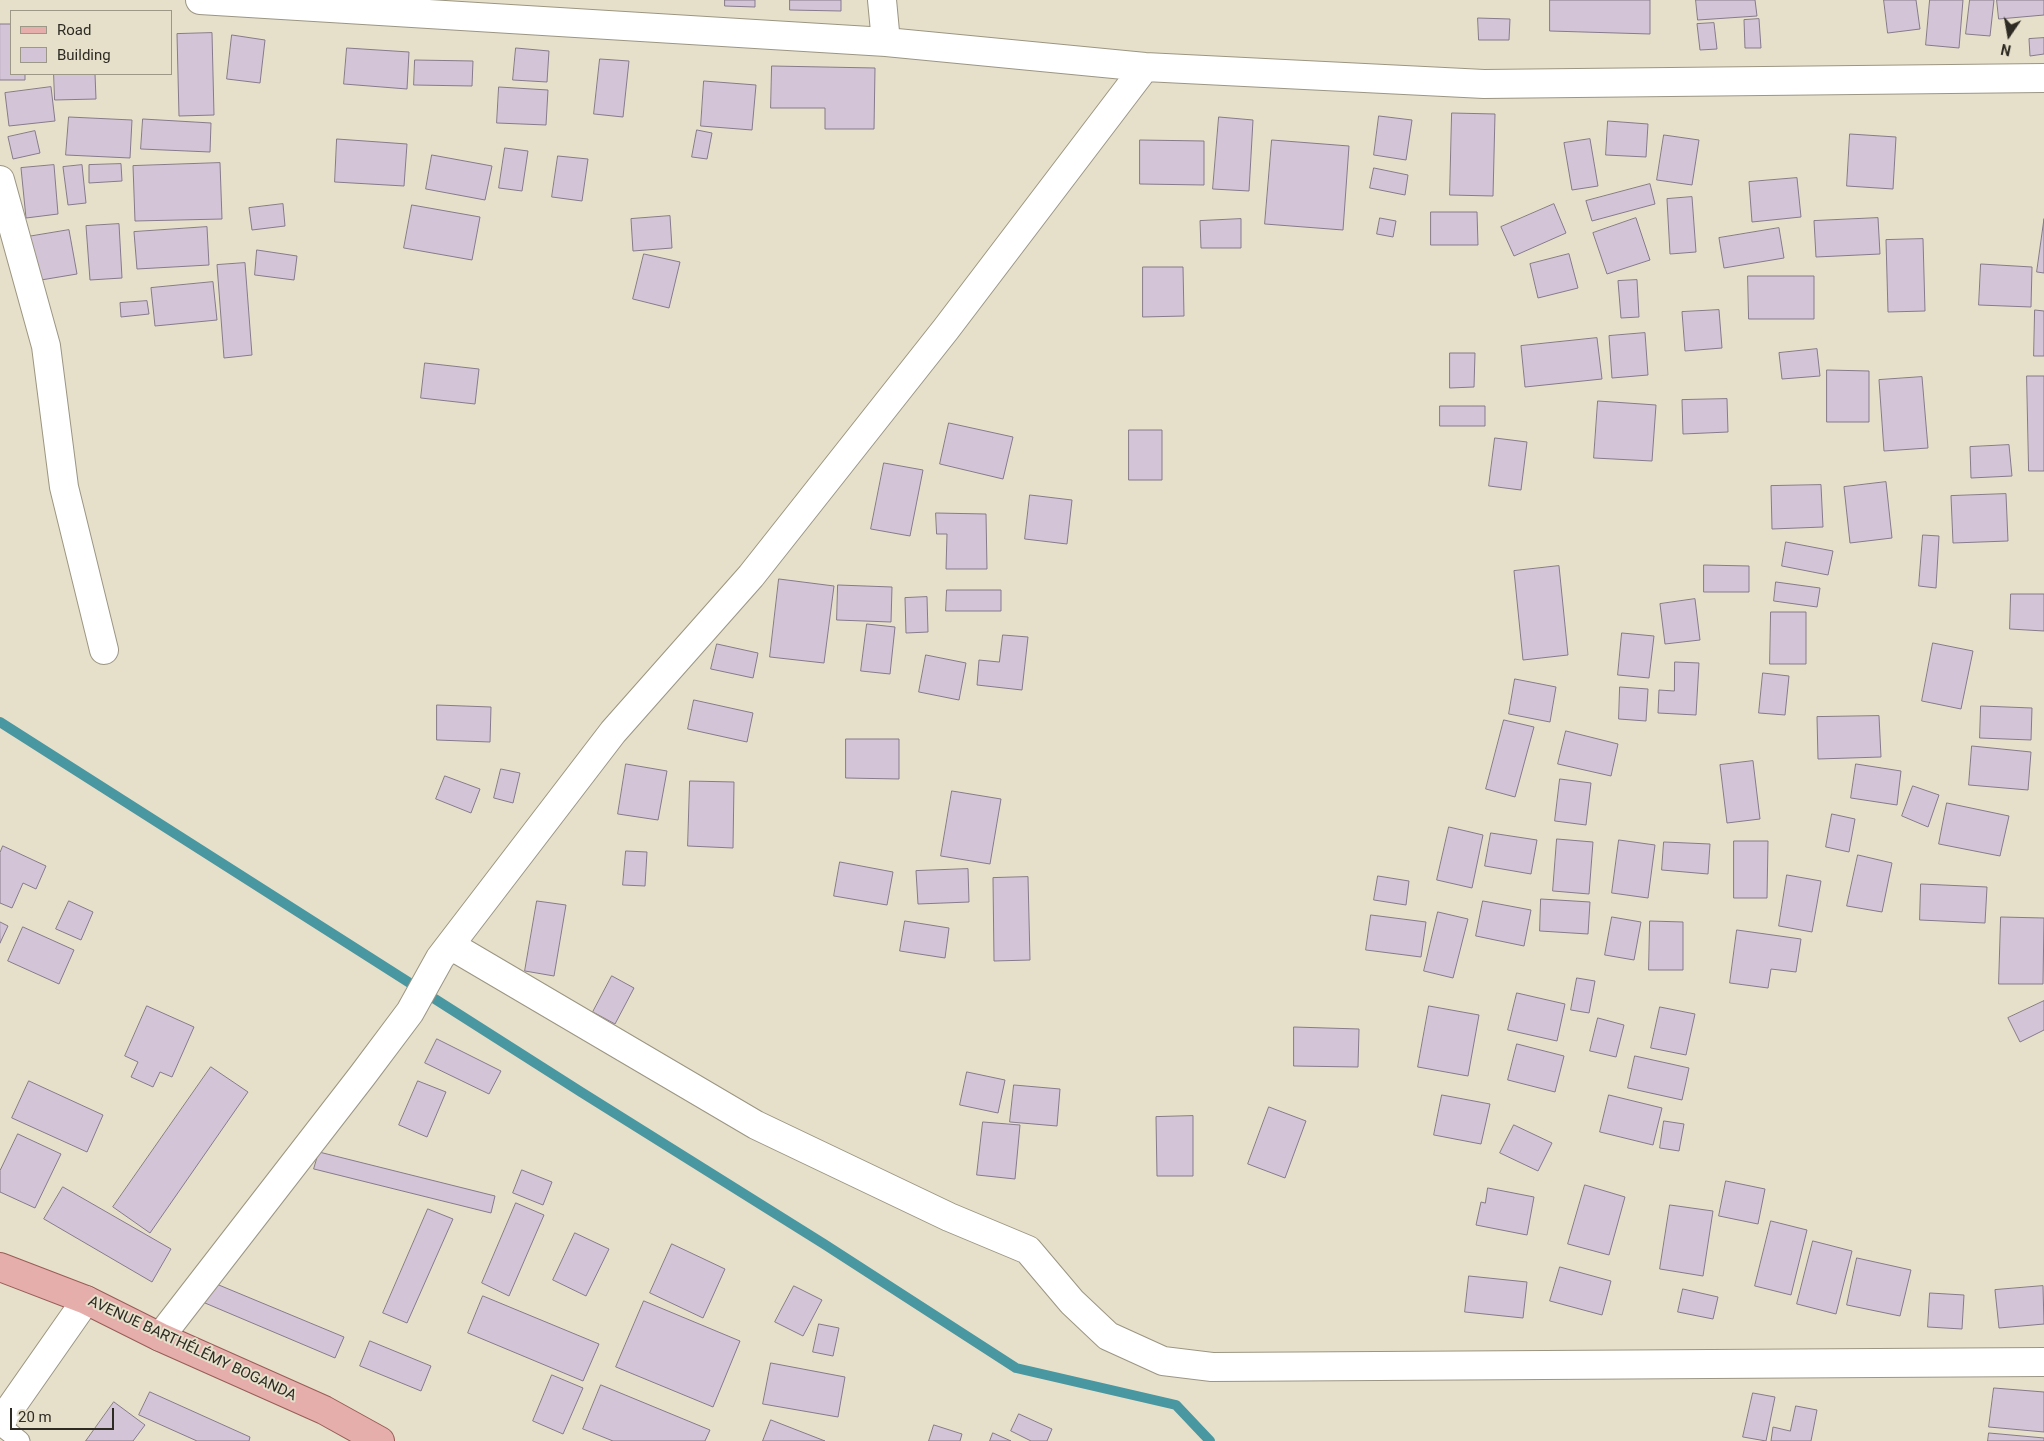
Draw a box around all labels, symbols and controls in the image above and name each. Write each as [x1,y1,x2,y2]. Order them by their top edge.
legend [10,10,172,75]
north arrow [1984,10,2034,60]
text: Road [57,21,91,39]
text: N [1999,41,2012,59]
text: Building [57,46,111,64]
street label: AVENUE BARTHÉLÉMY BOGANDA [85,1293,299,1405]
scale bar [12,1398,116,1430]
text: 20 m [18,1408,52,1426]

